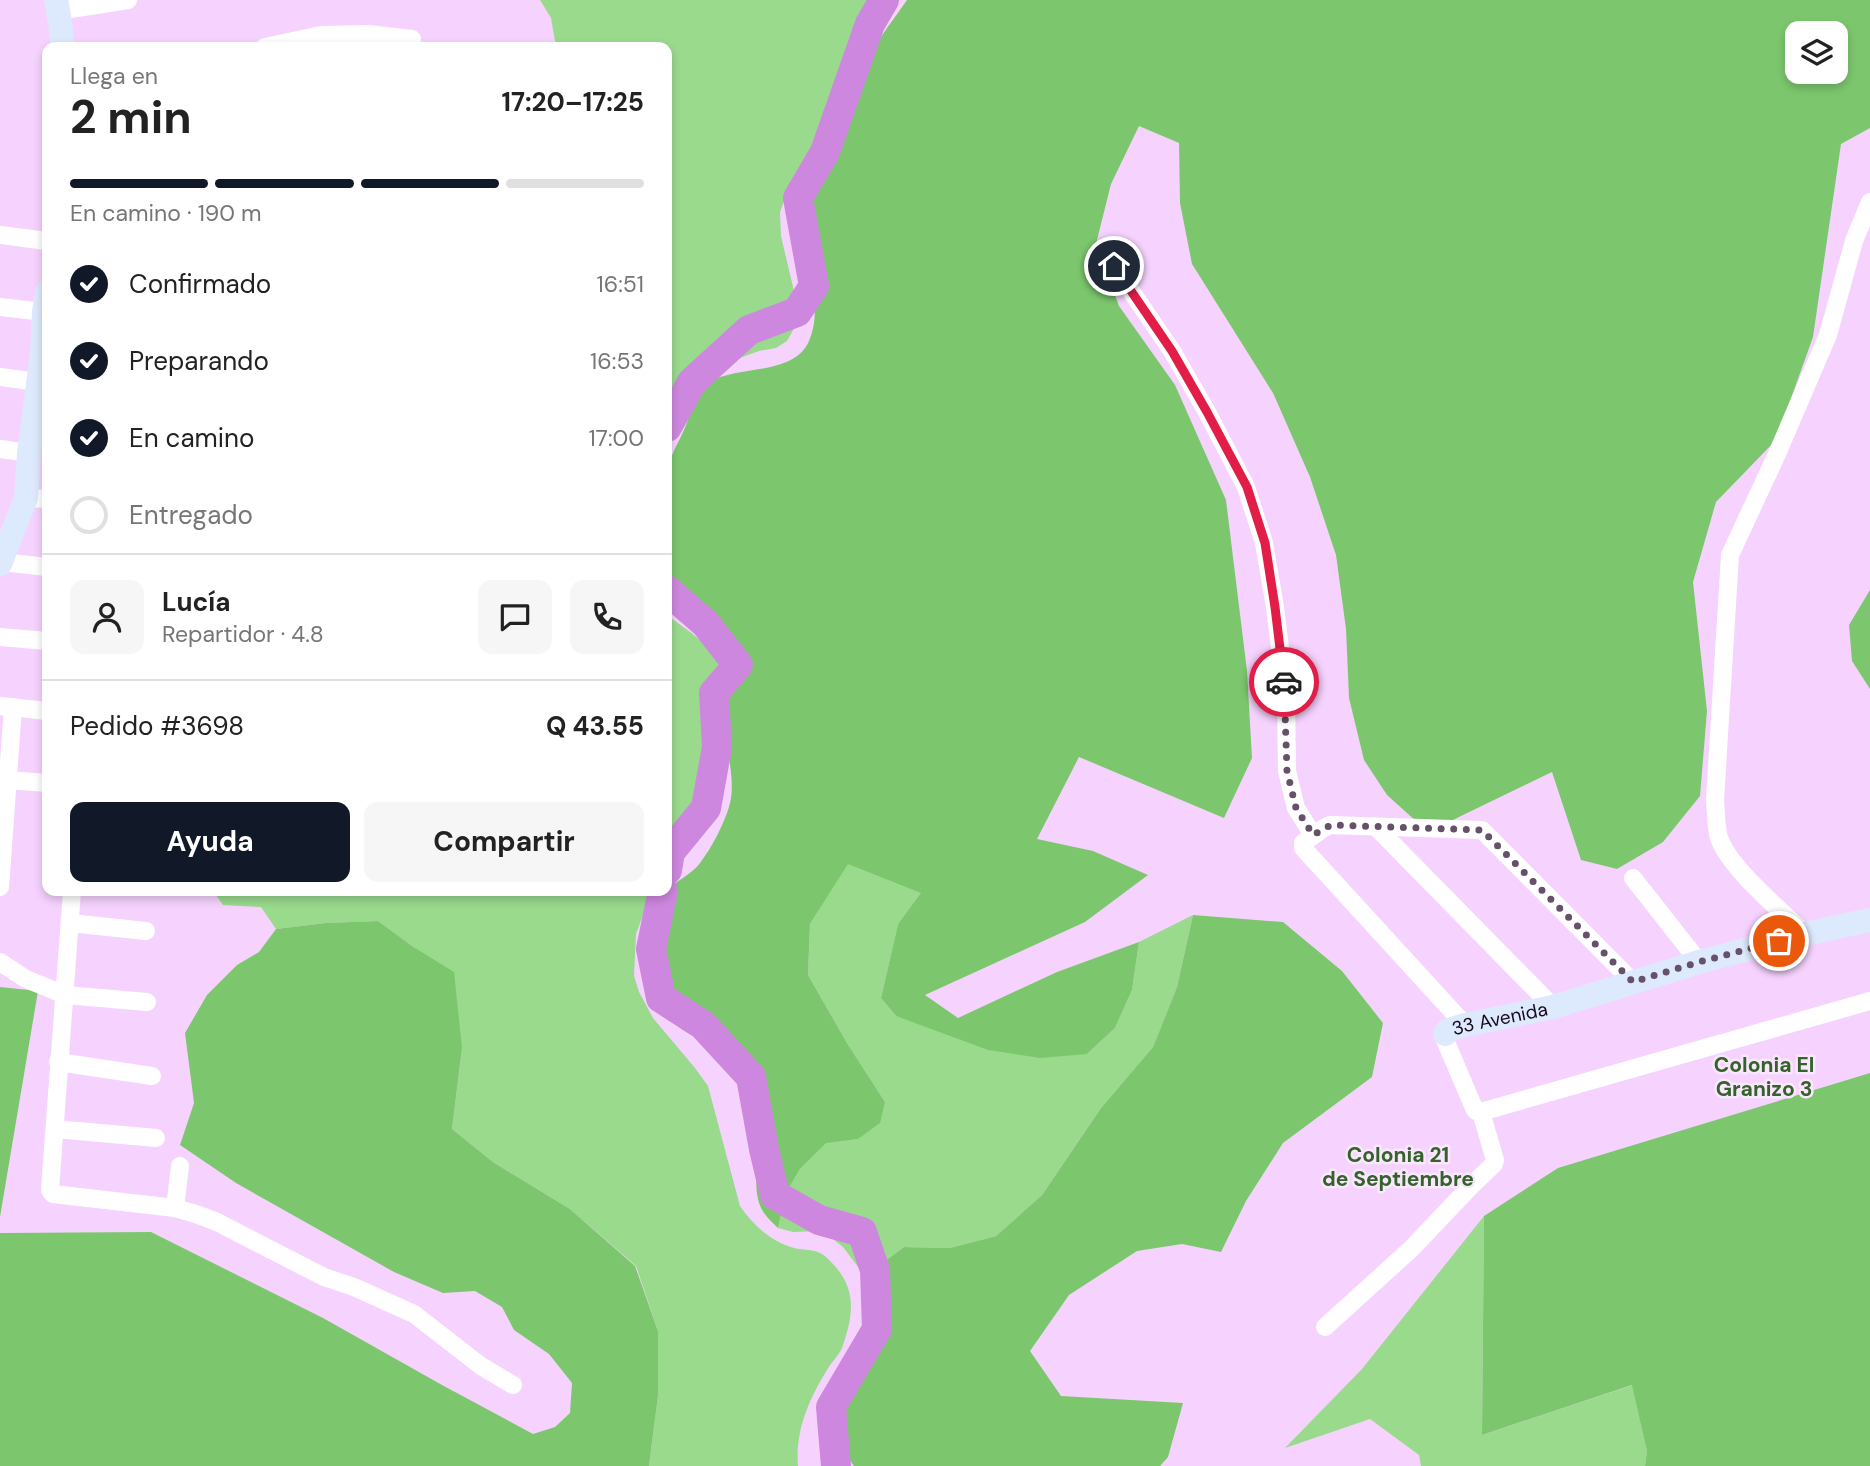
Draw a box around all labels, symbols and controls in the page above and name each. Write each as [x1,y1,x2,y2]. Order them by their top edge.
map controls [1785,21,1848,84]
button: layers [1785,21,1848,84]
text: Llega en [70,61,158,91]
text: 17:20–17:25 [501,85,644,119]
text: 2 min [70,87,192,147]
text: En camino · 190 m [70,198,262,228]
pin [1084,236,1144,296]
icon: home [1095,247,1133,285]
icon: check [70,265,108,303]
text: Confirmado [129,267,271,301]
text: 16:51 [597,269,644,299]
icon: check [70,342,108,380]
text: Preparando [129,344,269,378]
text: 16:53 [590,346,644,376]
icon: check [70,419,108,457]
text: En camino [129,421,254,455]
text: 17:00 [588,423,644,453]
text: Entregado [129,498,253,532]
button: person [70,580,144,654]
button: chat [478,580,552,654]
button: phone [570,580,644,654]
text: Lucía [162,585,230,619]
text: Repartidor · 4.8 [162,619,324,649]
courier [1249,647,1319,717]
icon: car [1265,663,1303,701]
text: Pedido #3698 [70,709,244,743]
text: Q 43.55 [546,709,644,743]
button: Ayuda [70,802,350,882]
button: Compartir [364,802,644,882]
pin [1749,911,1809,971]
icon: bag [1760,922,1798,960]
street label: 33 Avenida [1449,996,1550,1041]
district label: Colonia El Granizo 3 [1714,1051,1814,1103]
district label: Colonia 21 de Septiembre [1322,1141,1474,1193]

